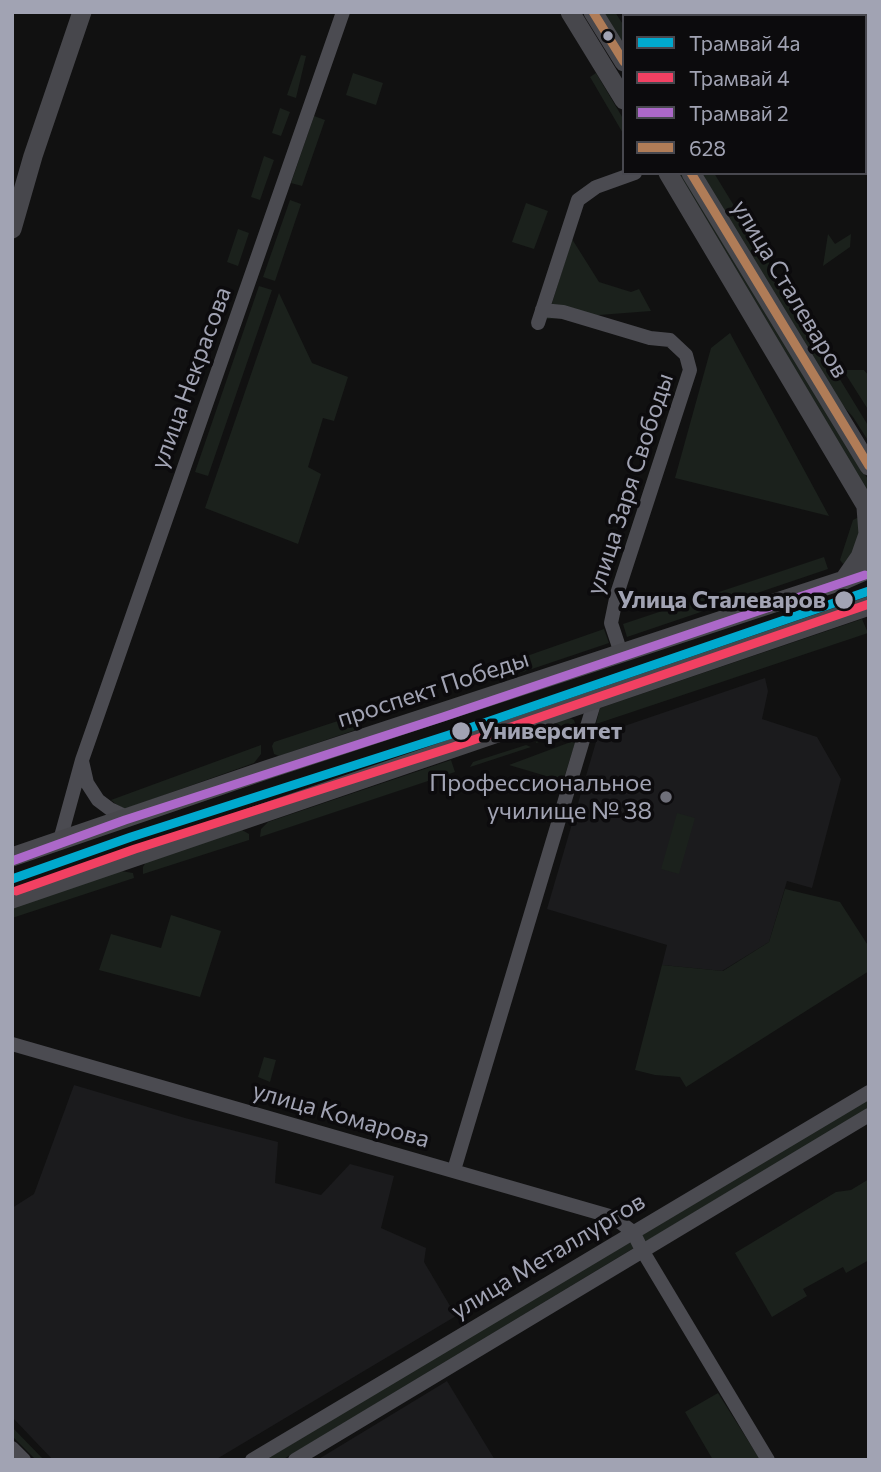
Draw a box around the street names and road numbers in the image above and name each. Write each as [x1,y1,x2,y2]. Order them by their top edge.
street label: улица Сталеваров [725,195,855,383]
street label: улица Некрасова [145,283,237,473]
street label: улица Заря Свободы [581,370,679,598]
street label: проспект Победы [334,644,532,734]
street label: улица Комарова [249,1076,433,1154]
street label: улица Металлургов [446,1187,650,1325]

